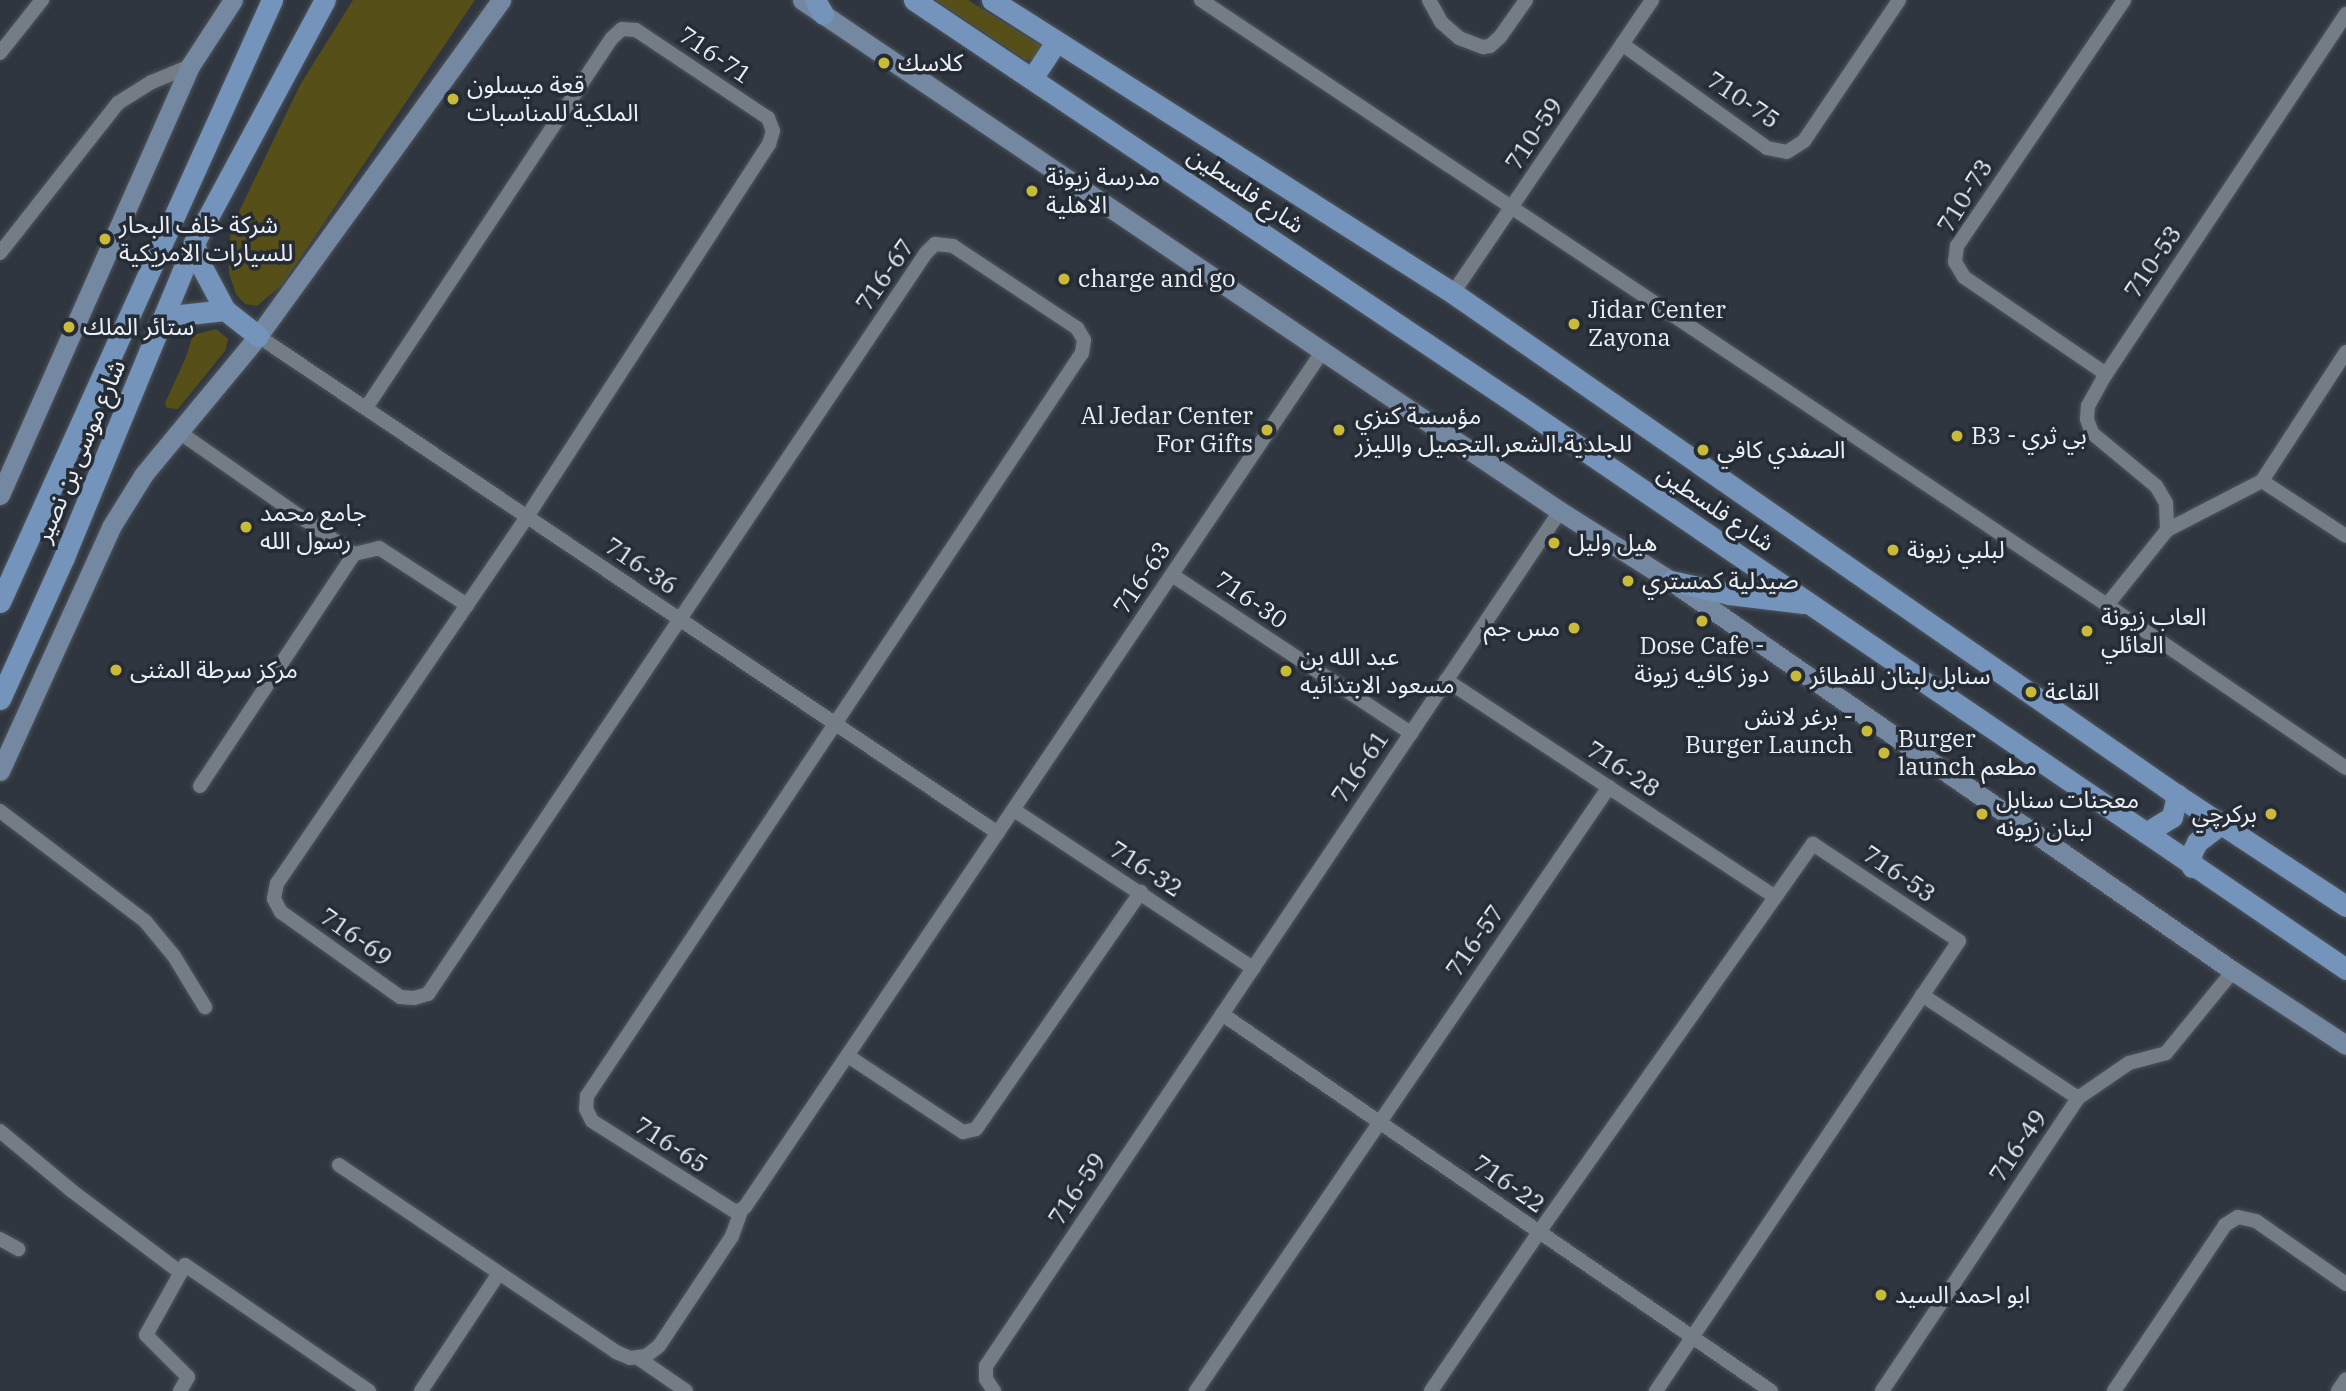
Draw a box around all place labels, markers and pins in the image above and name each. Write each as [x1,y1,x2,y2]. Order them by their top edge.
place label: كلاسك [898,49,963,77]
marker: كلاسك [876,55,892,71]
place label: قعة ميسلون الملكية للمناسبات [467,71,639,127]
marker: قعة ميسلون الملكية للمناسبات [445,91,461,107]
place label: مدرسة زيونة الاهلية [1046,163,1160,219]
marker: مدرسة زيونة الاهلية [1024,183,1040,199]
place label: شركة خلف البحار للسيارات الامريكية [119,211,293,267]
marker: شركة خلف البحار للسيارات الامريكية [97,231,113,247]
place label: charge and go [1078,265,1235,293]
marker: charge and go [1056,271,1072,287]
place label: Jidar Center Zayona [1588,296,1726,352]
place label: ستائر الملك [83,313,194,341]
marker: Jidar Center Zayona [1566,316,1582,332]
marker: ستائر الملك [61,319,77,335]
place label: Al Jedar Center For Gifts [1081,402,1253,458]
place label: مؤسسة كنزي للجلدية،الشعر،التجميل والليزر [1355,402,1632,458]
marker: مؤسسة كنزي للجلدية،الشعر،التجميل والليزر [1329,420,1349,440]
marker: Al Jedar Center For Gifts [1259,422,1275,438]
place label: B3 - بي ثري [1971,422,2087,450]
marker: B3 - بي ثري [1949,428,1965,444]
place label: الصفدي كافي [1717,436,1845,464]
marker: الصفدي كافي [1695,442,1711,458]
place label: جامع محمد رسول الله [260,499,367,555]
marker: جامع محمد رسول الله [238,519,254,535]
place label: هيل وليل [1568,529,1657,557]
marker: هيل وليل [1546,535,1562,551]
place label: لبلبي زيونة [1907,536,2005,564]
marker: لبلبي زيونة [1885,542,1901,558]
place label: صيدلية كمستري [1642,567,1799,595]
marker: صيدلية كمستري [1620,573,1636,589]
place label: العاب زيونة العائلي [2101,603,2207,659]
marker: Dose Cafe - دوز كافيه زيونة [1694,613,1710,629]
place label: مس جم [1484,614,1560,642]
marker: مس جم [1566,620,1582,636]
marker: العاب زيونة العائلي [2079,623,2095,639]
place label: Dose Cafe - دوز كافيه زيونة [1634,632,1770,688]
place label: عبد الله بن مسعود الابتدائيه [1300,643,1454,699]
place label: مركز سرطة المثنى [130,656,298,684]
marker: مركز سرطة المثنى [108,662,124,678]
place label: سنابل لبنان للفطائر [1810,662,1991,690]
marker: عبد الله بن مسعود الابتدائيه [1278,663,1294,679]
marker: سنابل لبنان للفطائر [1788,668,1804,684]
place label: القاعة [2045,678,2100,706]
marker: القاعة [2023,684,2039,700]
place label: برغر لانش - Burger Launch [1685,703,1853,759]
marker: برغر لانش - Burger Launch [1859,723,1875,739]
place label: Burger launch مطعم [1898,725,2037,781]
marker: Burger launch مطعم [1876,745,1892,761]
place label: معجنات سنابل لبنان زيونه [1996,786,2139,842]
place label: بركرچي [2192,800,2257,828]
marker: معجنات سنابل لبنان زيونه [1974,806,1990,822]
marker: بركرچي [2263,806,2279,822]
place label: ابو احمد السيد [1895,1281,2030,1309]
marker: ابو احمد السيد [1873,1287,1889,1303]

